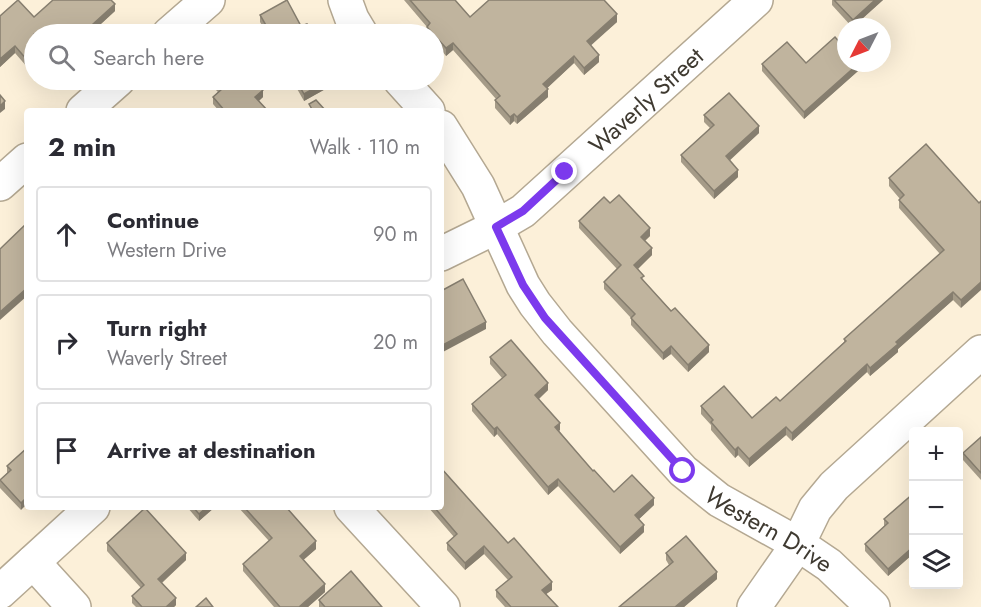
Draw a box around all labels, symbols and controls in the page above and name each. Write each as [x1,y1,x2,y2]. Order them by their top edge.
north arrow [837,18,891,72]
search box [24,24,444,90]
street label: Waverly Street [580,38,711,161]
icon: search [45,41,78,74]
text: Search here [93,41,204,73]
text: 2 min [48,128,116,166]
text: Walk · 110 m [310,133,420,162]
route end [551,158,577,184]
text: Continue [107,204,199,236]
icon: ahead [50,218,83,251]
text: 90 m [373,220,418,249]
text: Western Drive [107,236,226,265]
text: Turn right [107,312,207,344]
icon: right [50,326,83,359]
text: 20 m [373,328,418,357]
text: Waverly Street [107,344,227,373]
map controls [909,427,963,589]
button: + [909,427,963,481]
icon: arrive [50,434,83,467]
text: Arrive at destination [107,434,316,466]
route start [669,457,695,483]
street label: Western Drive [697,478,840,580]
button: − [909,481,963,535]
button: layers [909,535,963,589]

